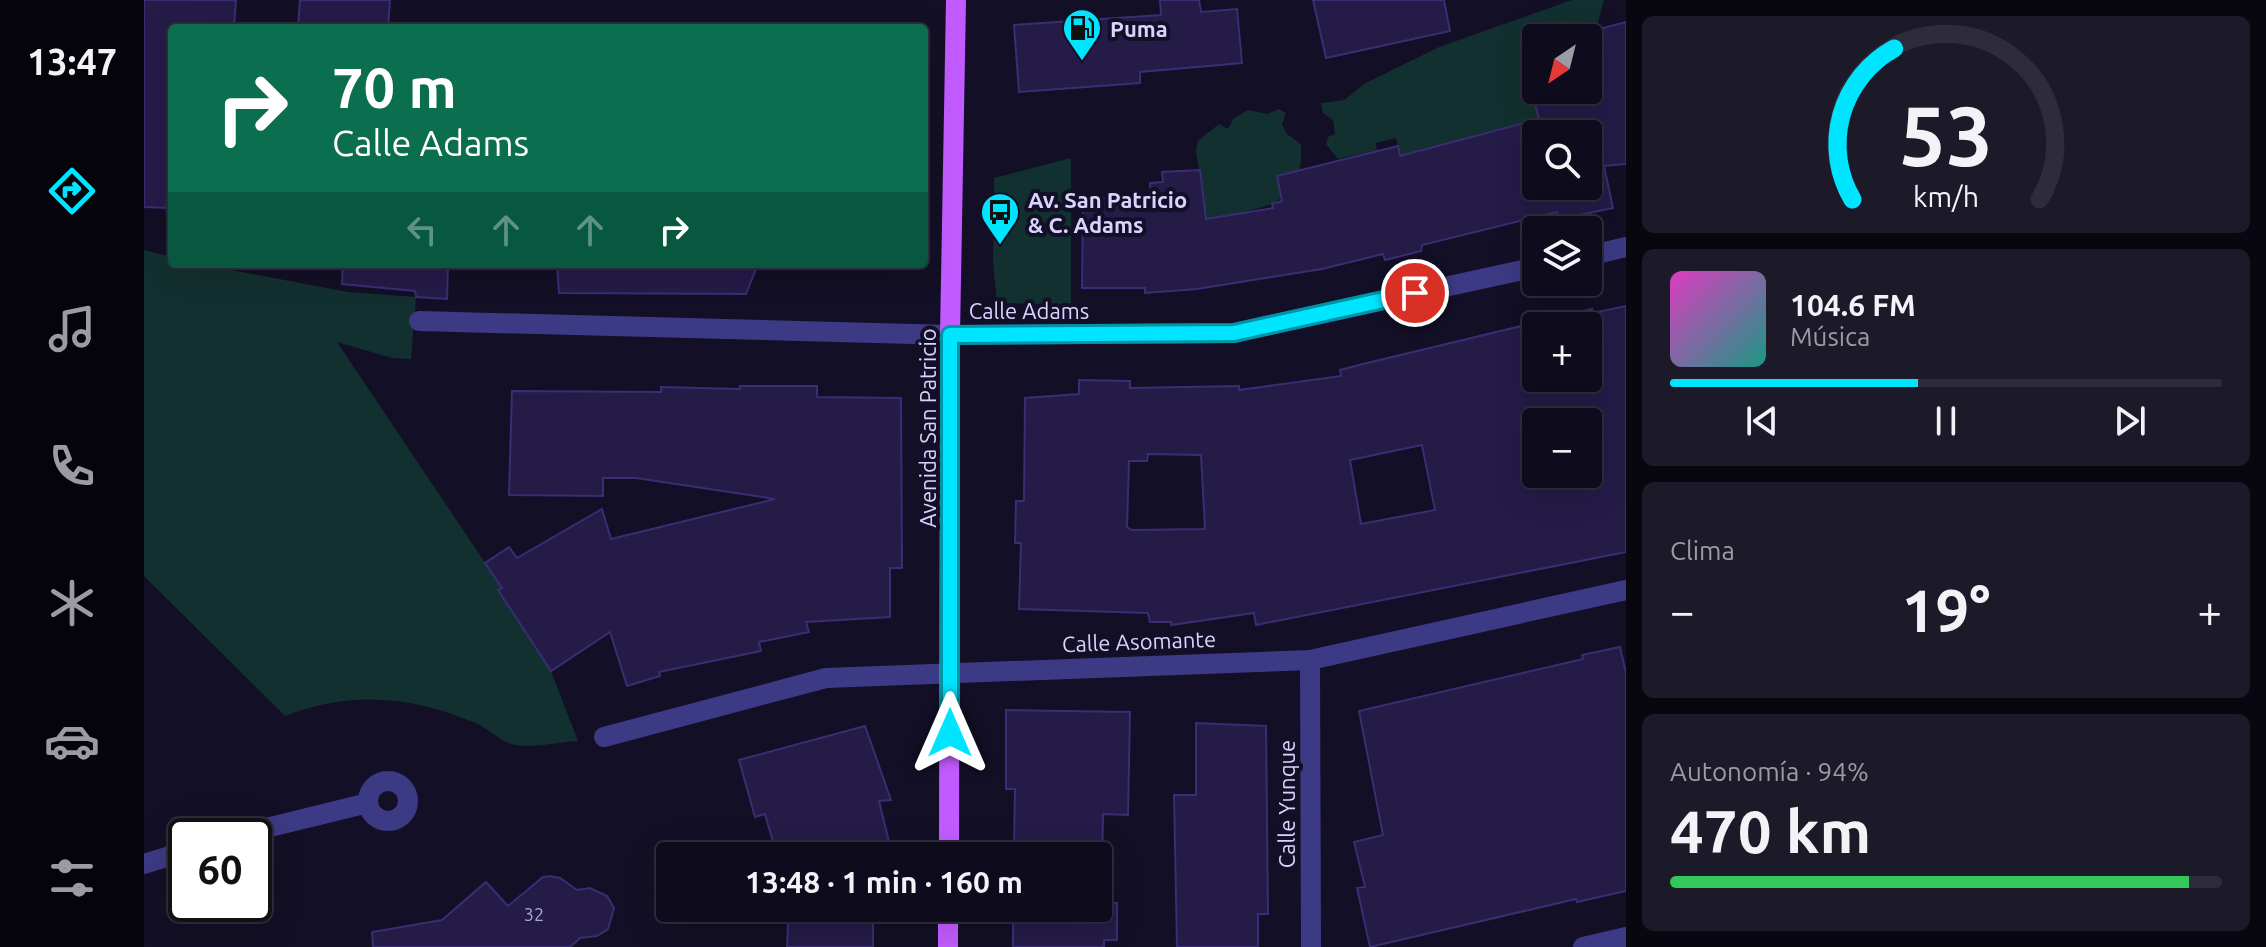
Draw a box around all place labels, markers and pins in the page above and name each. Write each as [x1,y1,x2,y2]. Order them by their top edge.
fuel station icon: Puma [1061,7,1103,62]
place label: Puma [1110,16,1168,41]
place label: Av. San Patricio & C. Adams [1028,187,1187,237]
bus stop icon: Av. San Patricio & C. Adams [979,191,1021,246]
pin [1381,259,1449,327]

